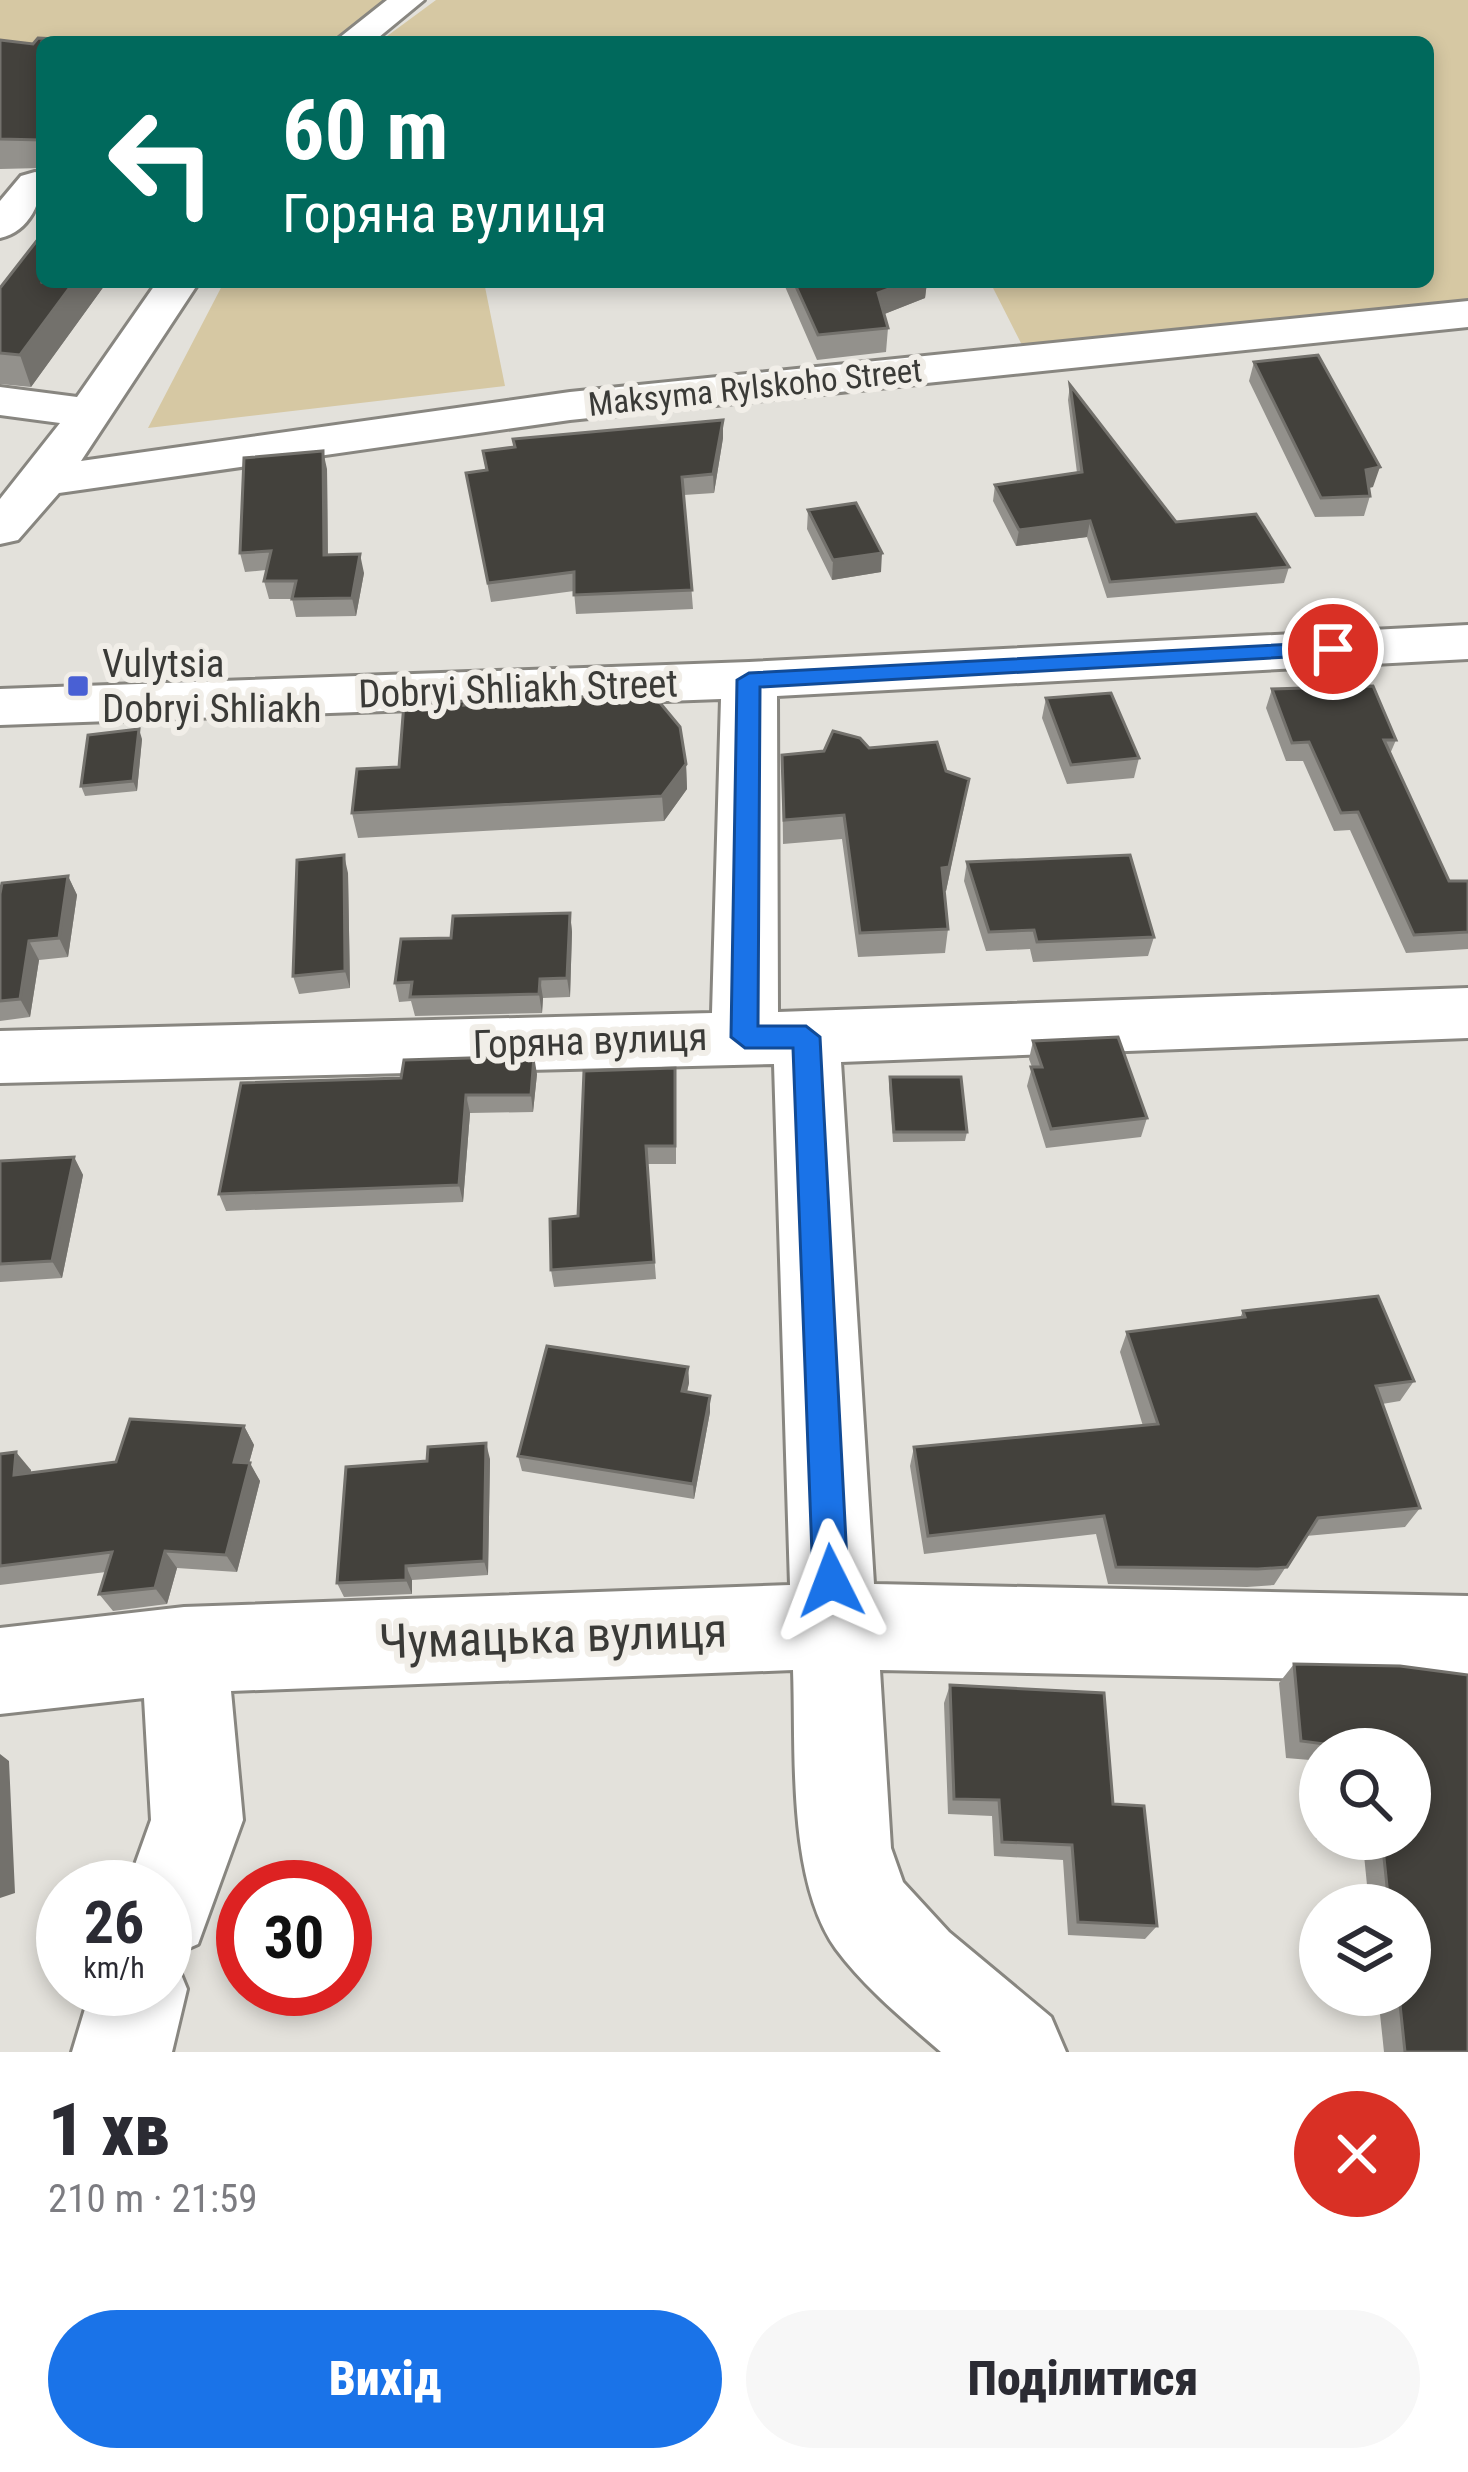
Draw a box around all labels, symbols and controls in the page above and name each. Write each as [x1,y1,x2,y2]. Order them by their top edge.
text: 60 m [282,81,449,180]
icon: left [84,84,240,240]
text: Горяна вулиця [282,182,607,245]
street label: Maksyma Rylskoho Street [586,350,924,424]
pin [1282,598,1384,700]
icon: arrive [1300,616,1366,682]
place label: Vulytsia Dobryi Shliakh [102,641,322,732]
street label: Dobryi Shliakh Street [357,660,679,718]
marker: Vulytsia Dobryi Shliakh [65,673,91,699]
street label: Горяна вулиця [472,1014,708,1068]
position arrow [768,1518,894,1644]
street label: Чумацька вулиця [378,1601,728,1671]
map controls [1299,1728,1431,2016]
button: search [1299,1728,1431,1860]
speed limit sign: 30 [216,1860,372,2016]
button: layers [1299,1884,1431,2016]
text: 26 [84,1887,144,1958]
text: km/h [83,1950,145,1985]
text: 1 хв [48,2088,170,2173]
button: close [1294,2091,1420,2217]
text: 210 m · 21:59 [48,2176,258,2222]
button: Вихід [48,2310,722,2448]
button: Поділитися [746,2310,1420,2448]

